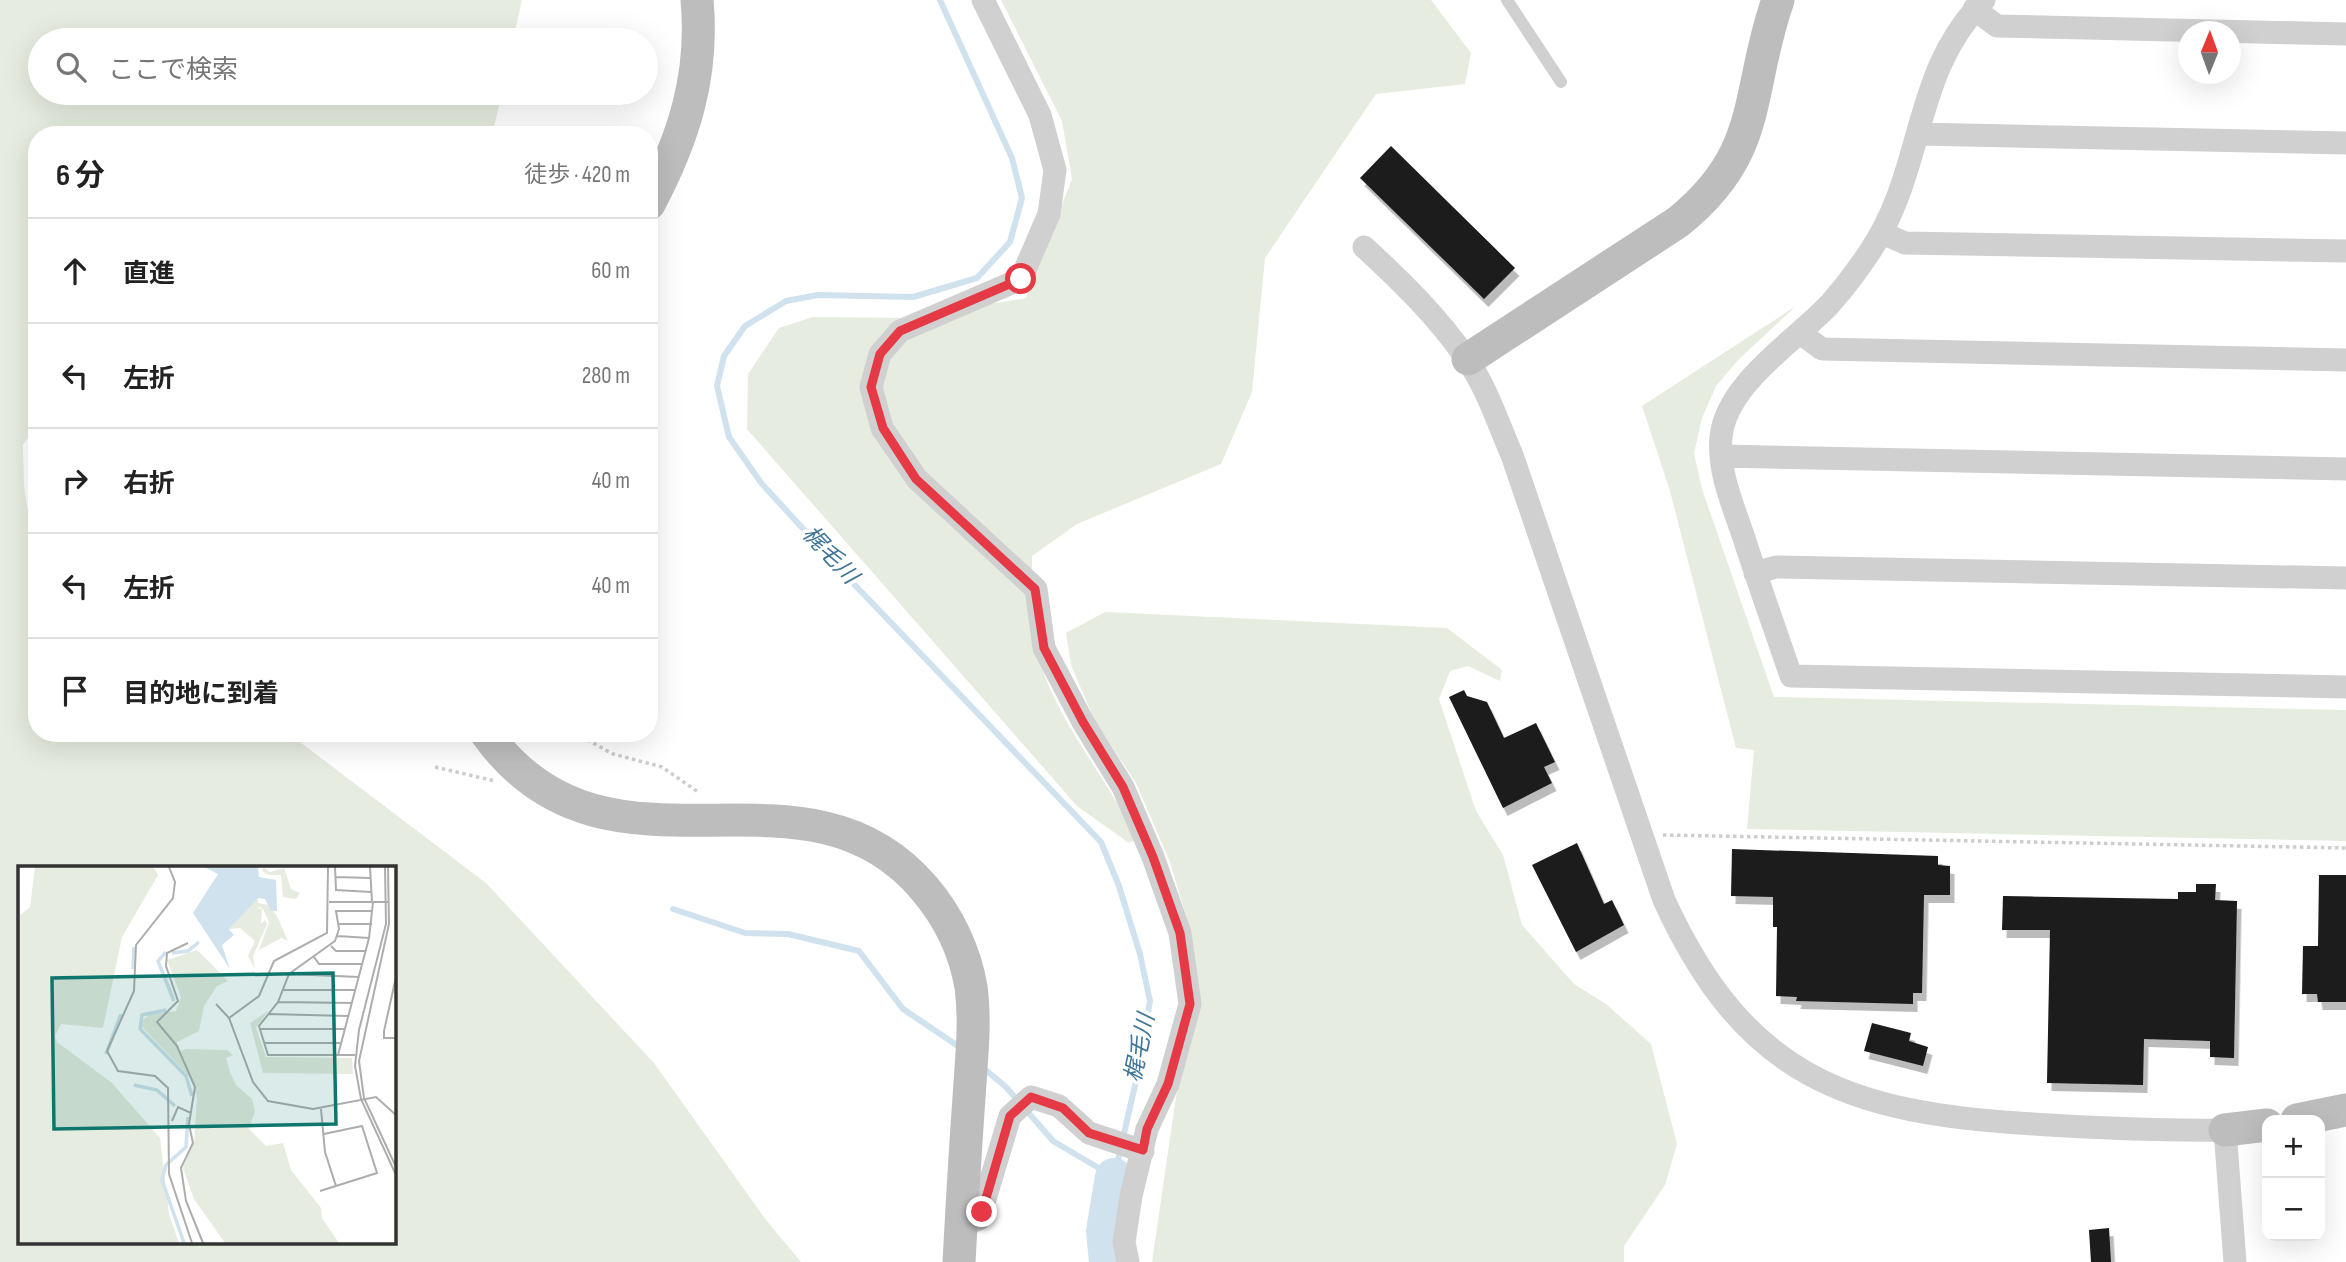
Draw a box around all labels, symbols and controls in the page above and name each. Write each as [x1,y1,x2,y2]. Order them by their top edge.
north arrow [2178,21,2241,84]
search box [28,28,658,105]
icon: search [52,48,90,86]
text: ここで検索 [108,55,238,86]
text: 6 分 [56,158,105,194]
text: 徒歩 · 420 m [524,161,630,189]
icon: ahead [56,252,94,290]
text: 60 m [591,257,630,285]
text: 直進 [123,259,175,290]
route start [1005,263,1036,294]
icon: left [56,357,94,395]
text: 280 m [582,362,630,390]
text: 左折 [123,364,175,395]
icon: right [56,462,94,500]
text: 40 m [592,467,630,495]
text: 右折 [123,469,175,500]
water label: 梶毛川 [796,520,866,592]
icon: left [56,567,94,605]
text: 40 m [592,572,630,600]
text: 左折 [123,574,175,605]
icon: arrive [56,672,94,710]
text: 目的地に到着 [123,679,279,710]
inset map [18,866,396,1244]
water label: 梶毛川 [1119,1008,1161,1085]
map controls [2262,1115,2325,1241]
button: + [2262,1115,2325,1178]
button: − [2262,1178,2325,1241]
route end [966,1196,997,1227]

